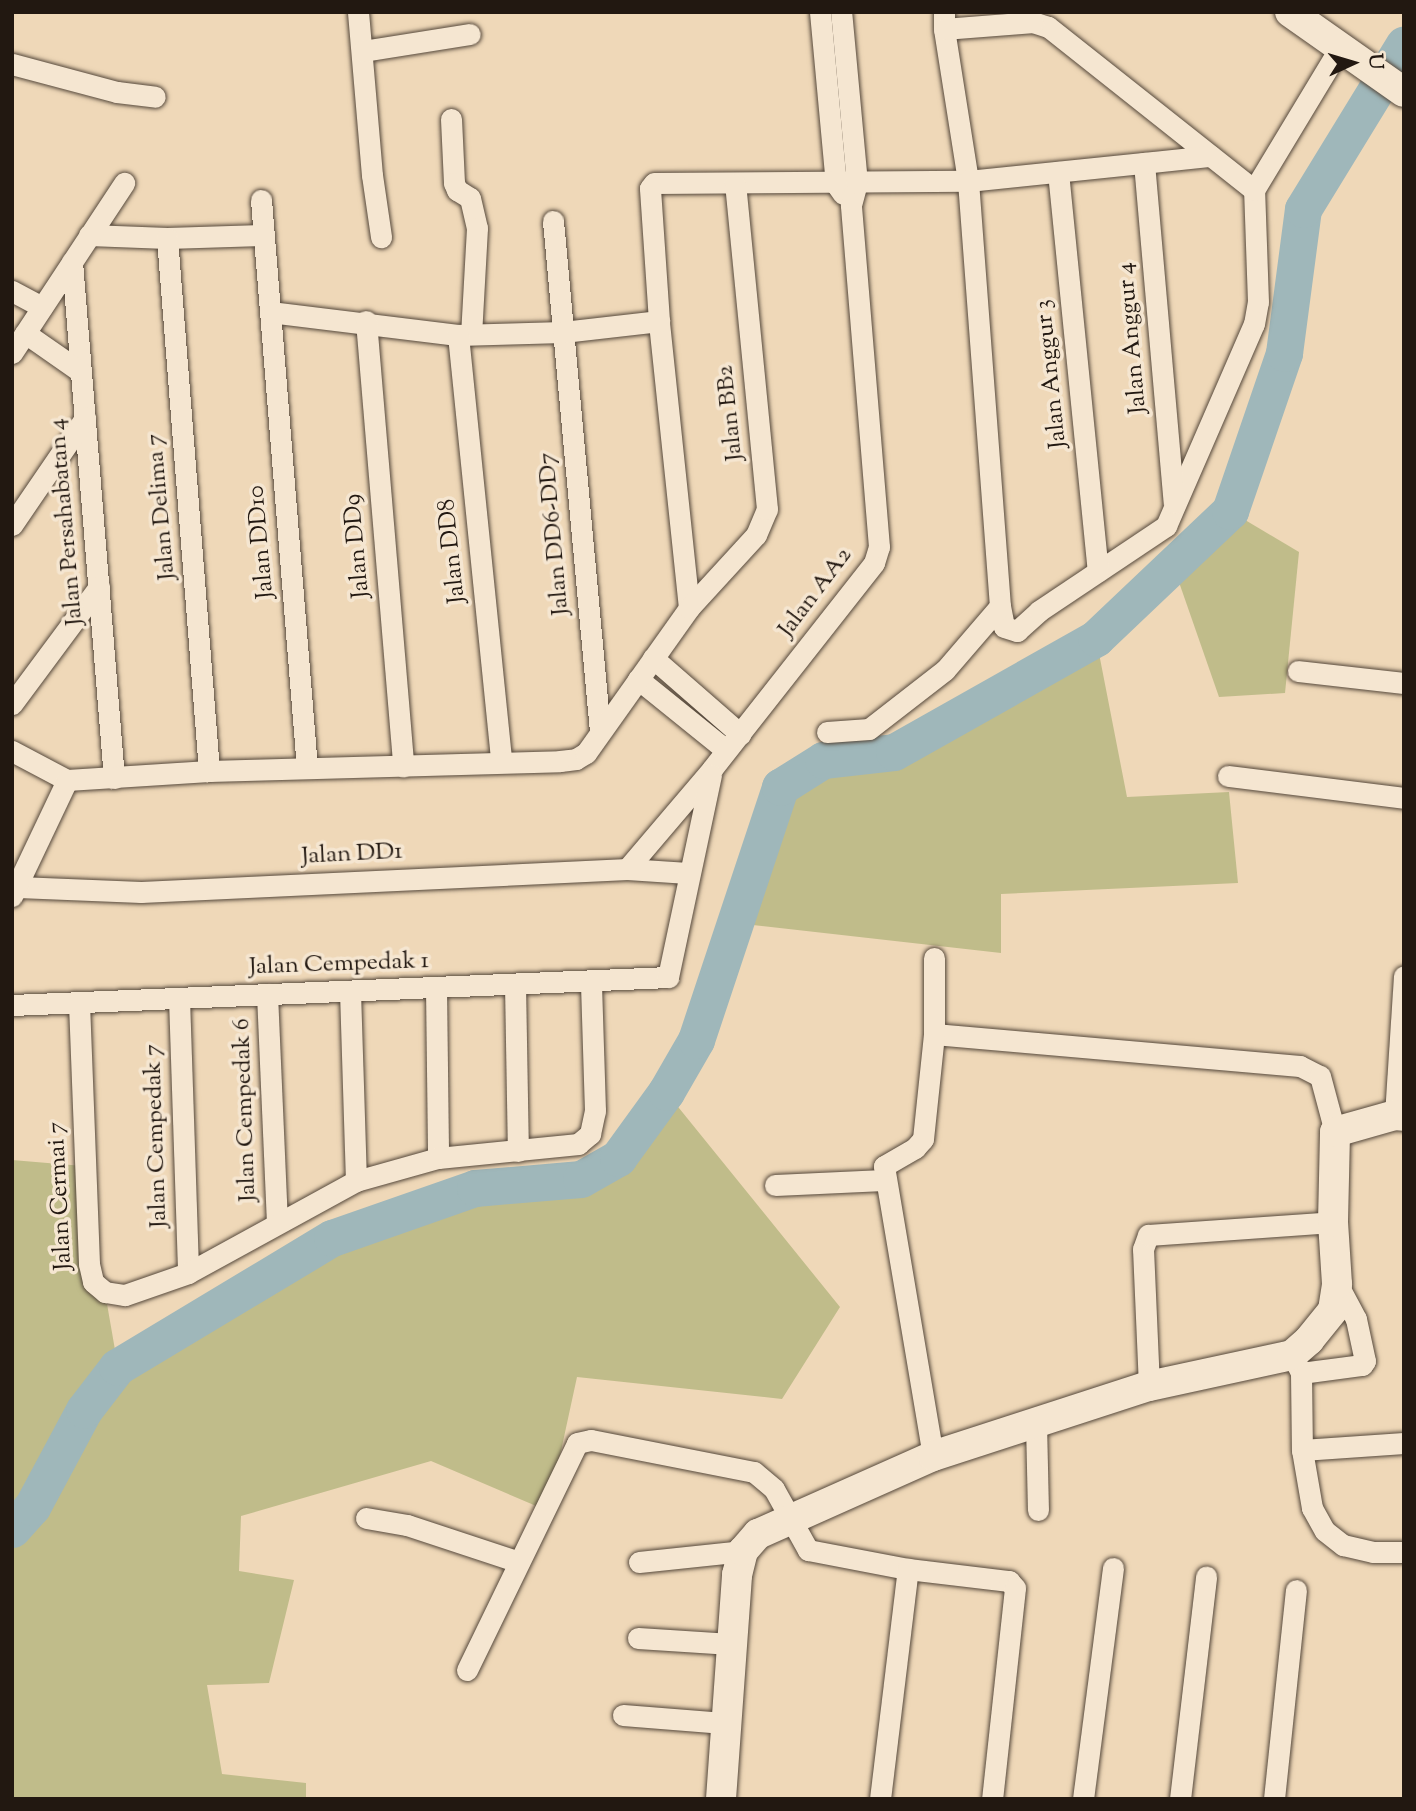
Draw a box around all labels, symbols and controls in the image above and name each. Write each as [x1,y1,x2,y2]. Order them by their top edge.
north arrow [1318,28,1388,98]
text: U [1360,53,1388,70]
street label: Jalan Anggur 4 [1112,261,1154,415]
street label: Jalan Anggur 3 [1030,298,1074,450]
street label: Jalan BB2 [712,364,750,462]
street label: Jalan Persahabatan 4 [44,417,90,627]
street label: Jalan Delima 7 [141,433,183,581]
street label: Jalan DD6-DD7 [534,451,576,617]
street label: Jalan DD10 [243,484,281,600]
street label: Jalan DD9 [339,493,377,599]
street label: Jalan DD8 [433,497,473,605]
street label: Jalan AA2 [773,542,859,644]
street label: Jalan DD1 [301,838,403,872]
street label: Jalan Cempedak 1 [249,947,429,983]
street label: Jalan Cempedak 6 [228,1018,264,1202]
street label: Jalan Cempedak 7 [139,1044,175,1228]
street label: Jalan Cermai 7 [43,1121,79,1271]

